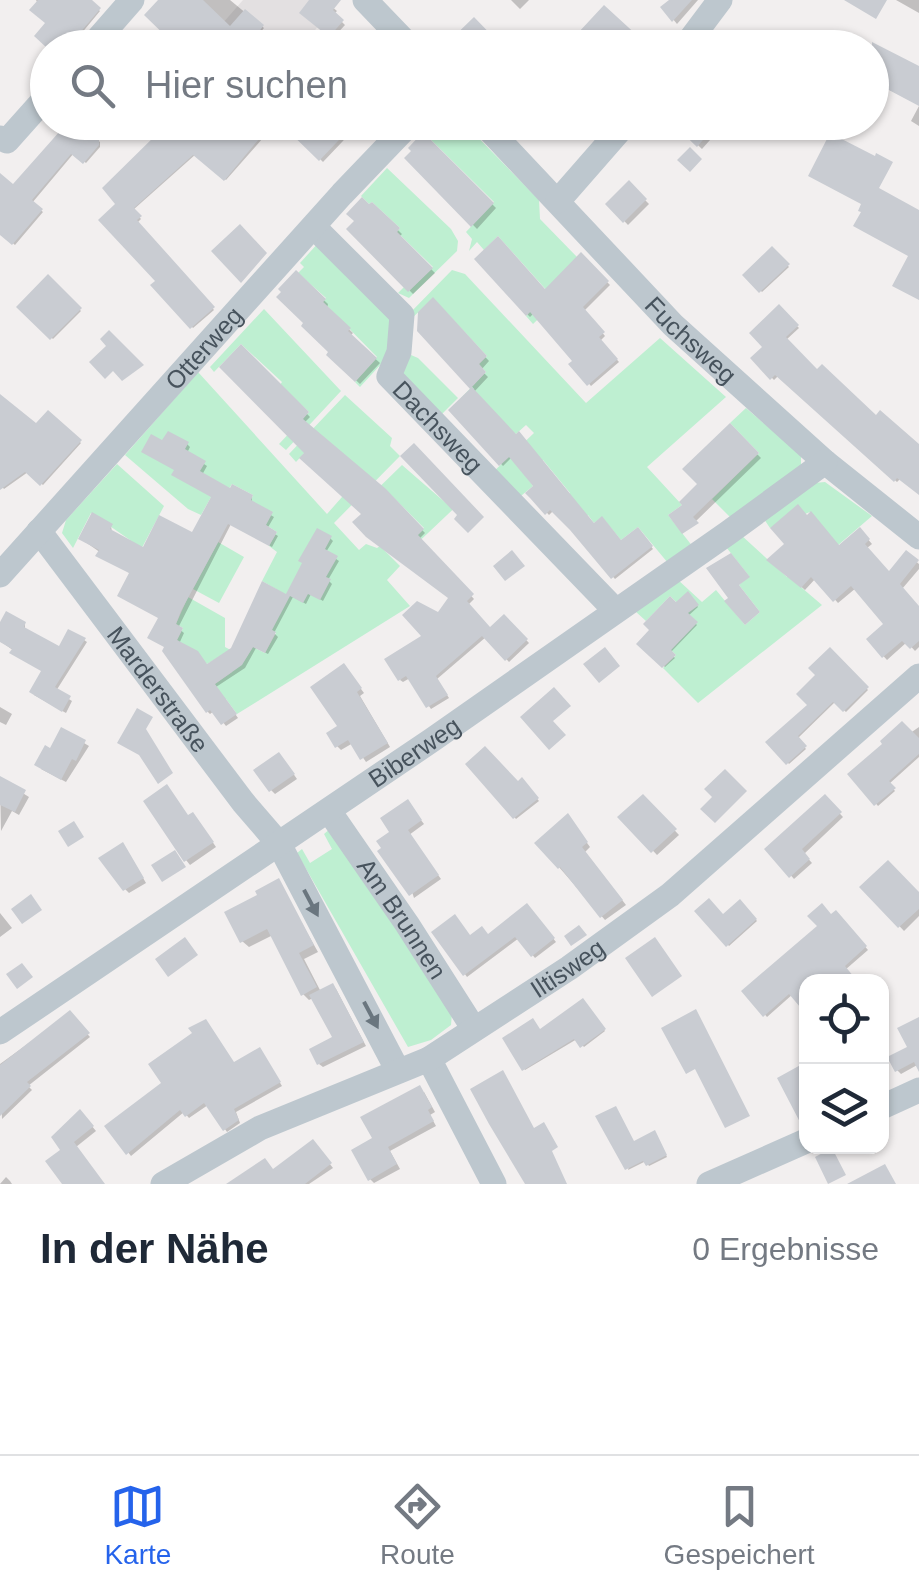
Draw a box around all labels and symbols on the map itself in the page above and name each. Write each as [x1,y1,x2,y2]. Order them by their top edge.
street label: Fuchsweg [640,291,742,389]
street label: Otterweg [159,301,248,395]
street label: Dachsweg [387,375,489,478]
street label: Marderstraße [102,621,214,758]
street label: Biberweg [363,711,465,793]
street label: Am Brunnen [352,853,452,984]
one-way arrow [302,888,319,917]
street label: Iltisweg [525,933,610,1003]
one-way arrow [362,1001,379,1030]

